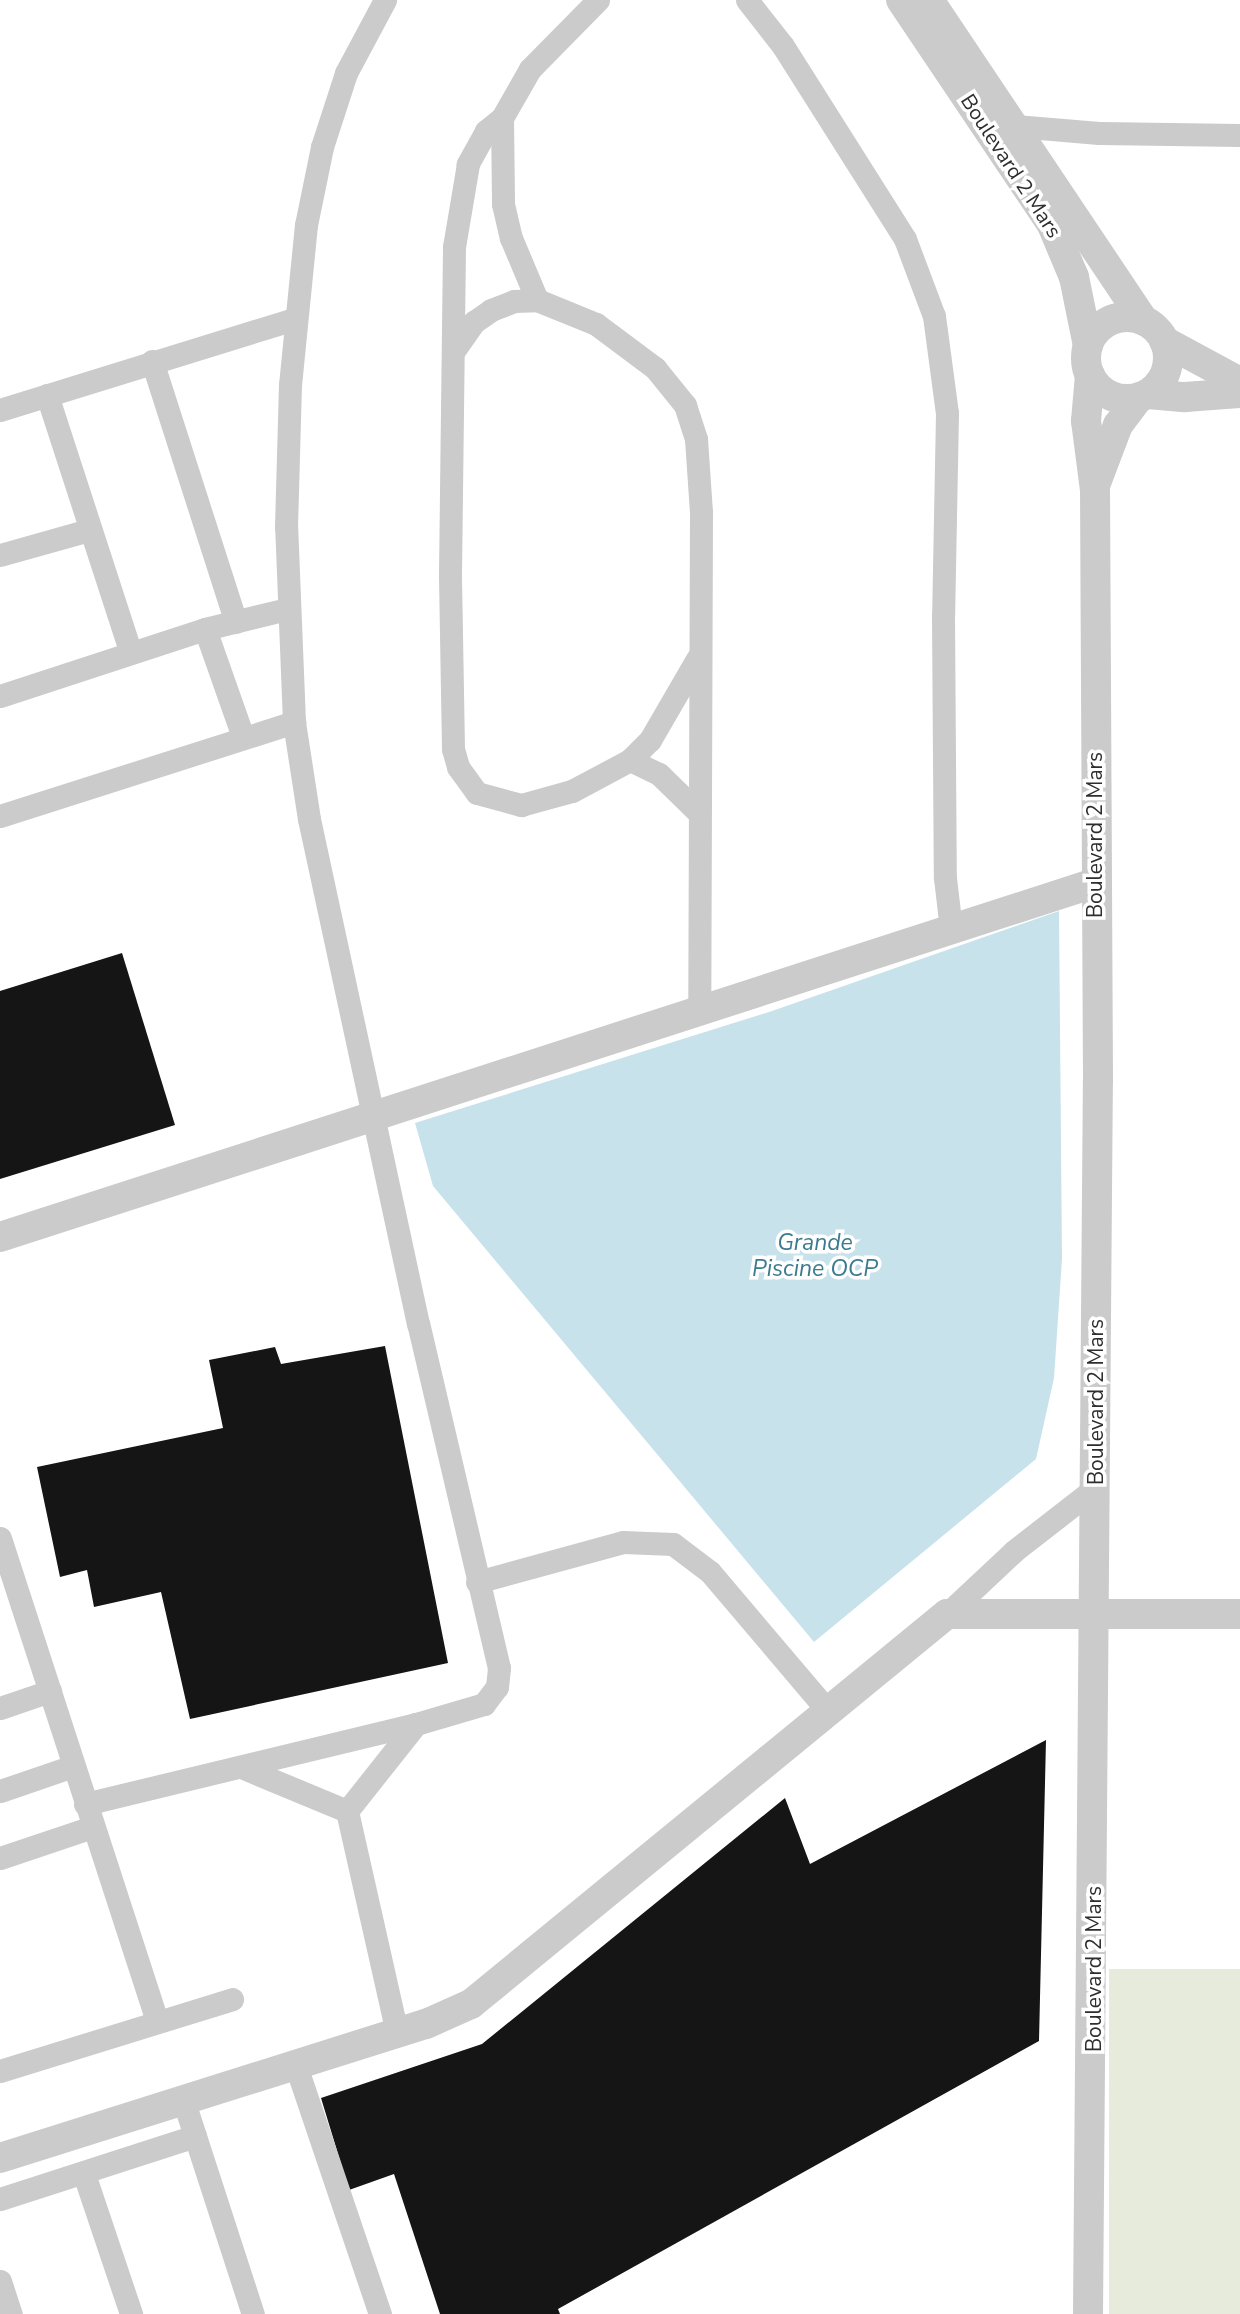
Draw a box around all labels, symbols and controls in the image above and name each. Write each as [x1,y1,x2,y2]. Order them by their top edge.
street label: Boulevard 2 Mars [955,89,1067,243]
street label: Boulevard 2 Mars [1082,752,1108,918]
water label: Grande Piscine OCP [752,1229,878,1283]
street label: Boulevard 2 Mars [1083,1319,1109,1485]
street label: Boulevard 2 Mars [1081,1886,1107,2052]

